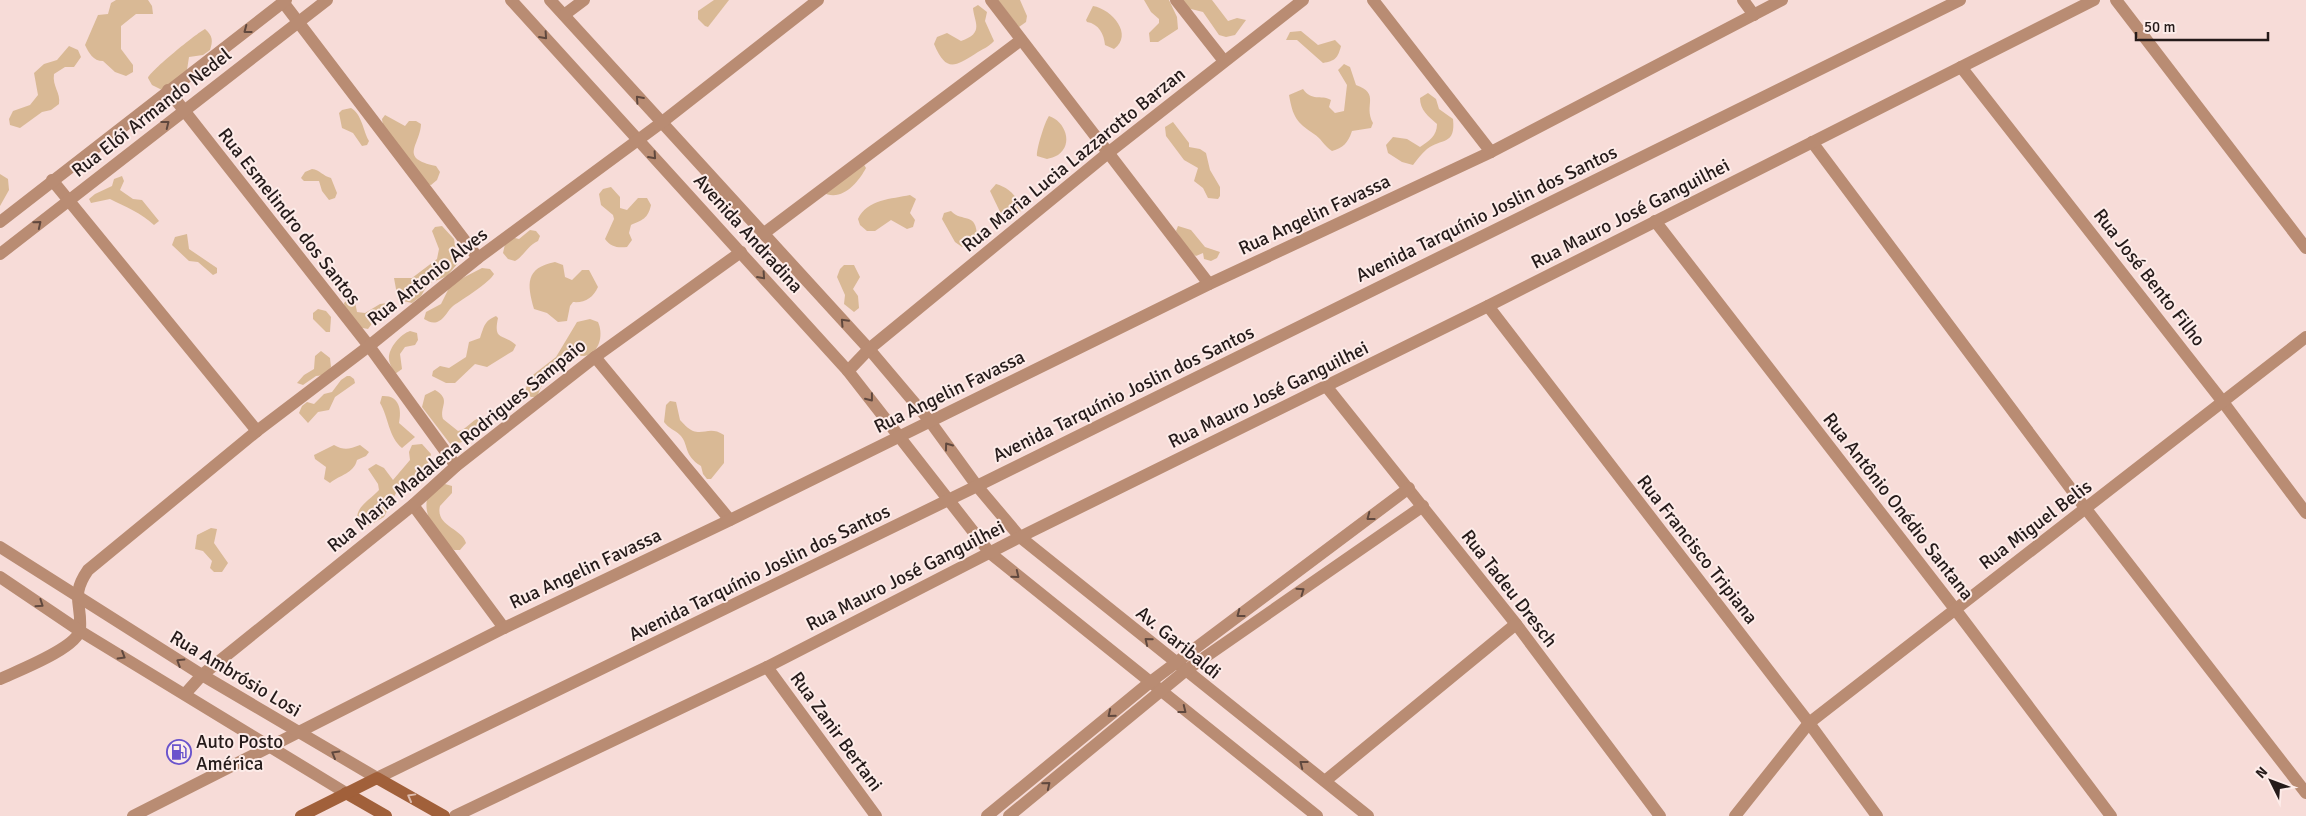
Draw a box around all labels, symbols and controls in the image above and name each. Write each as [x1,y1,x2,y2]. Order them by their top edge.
scale bar [2136,10,2268,42]
text: 50 m [2144,18,2175,36]
one-way arrow [244,24,253,32]
one-way arrow [538,30,547,39]
street label: Rua Elói Armando Nedel [67,43,236,183]
street label: Rua Maria Lucia Lazzarotto Barzan [957,62,1190,257]
one-way arrow [636,96,645,105]
one-way arrow [160,121,169,129]
street label: Rua Esmelindro dos Santos [213,123,366,310]
street label: Avenida Tarquínio Joslin dos Santos [1352,140,1621,288]
one-way arrow [648,150,657,159]
street label: Rua Mauro José Ganguilhei [1527,153,1734,275]
street label: Avenida Andradina [688,169,808,298]
street label: Rua Angelin Favassa [1235,169,1394,261]
street label: Rua José Bento Filho [2088,204,2211,351]
one-way arrow [32,221,41,229]
street label: Rua Antonio Alves [363,222,493,331]
one-way arrow [757,271,766,280]
one-way arrow [841,318,850,327]
street label: Avenida Tarquínio Joslin dos Santos [989,320,1258,468]
street label: Rua Maria Madalena Rodrigues Sampaio [322,334,591,558]
street label: Rua Mauro José Ganguilhei [1164,336,1373,454]
street label: Rua Angelin Favassa [870,345,1029,439]
one-way arrow [864,393,873,402]
street label: Rua Antônio Onédio Santana [1817,408,1979,605]
one-way arrow [945,443,954,452]
street label: Rua Francisco Tripiana [1631,470,1763,629]
street label: Rua Miguel Belis [1974,475,2097,575]
street label: Avenida Tarquínio Joslin dos Santos [625,499,894,647]
one-way arrow [1366,511,1376,520]
street label: Rua Mauro José Ganguilhei [802,515,1009,637]
street label: Rua Angelin Favassa [506,523,665,615]
street label: Rua Tadeu Dresch [1456,525,1563,652]
one-way arrow [1010,569,1019,577]
one-way arrow [1295,588,1305,597]
one-way arrow [35,597,44,607]
street label: Av. Garibaldi [1131,601,1226,684]
one-way arrow [1237,609,1246,617]
street label: Rua Ambrósio Losi [165,625,305,722]
one-way arrow [1145,639,1154,647]
one-way arrow [116,649,125,659]
one-way arrow [177,658,186,668]
street label: Rua Zanir Bertani [785,667,888,796]
one-way arrow [1177,704,1186,712]
one-way arrow [1108,708,1117,717]
place label: Auto Posto América [196,730,283,776]
fuel station icon: Auto Posto América [166,739,192,765]
one-way arrow [331,750,340,760]
north arrow [2246,756,2296,806]
one-way arrow [1300,761,1309,769]
text: N [2252,763,2271,782]
one-way arrow [1041,782,1050,791]
one-way arrow [407,794,416,804]

